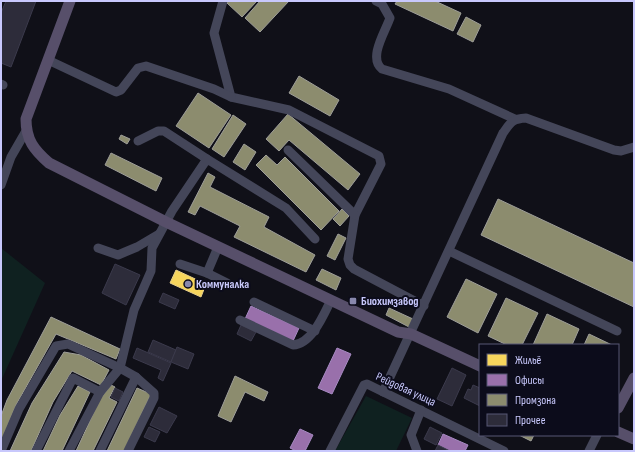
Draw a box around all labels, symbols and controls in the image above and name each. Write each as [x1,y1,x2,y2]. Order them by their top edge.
place label: Коммуналка [196,277,249,292]
marker: Коммуналка [183,279,193,289]
place label: Биохимзавод [361,294,419,309]
marker: Биохимзавод [348,296,358,306]
legend [479,344,619,436]
text: Жильё [515,353,542,368]
street label: Рейдовая улица [373,369,439,410]
text: Офисы [515,373,544,388]
text: Промзона [515,393,556,408]
text: Прочее [515,413,546,428]

